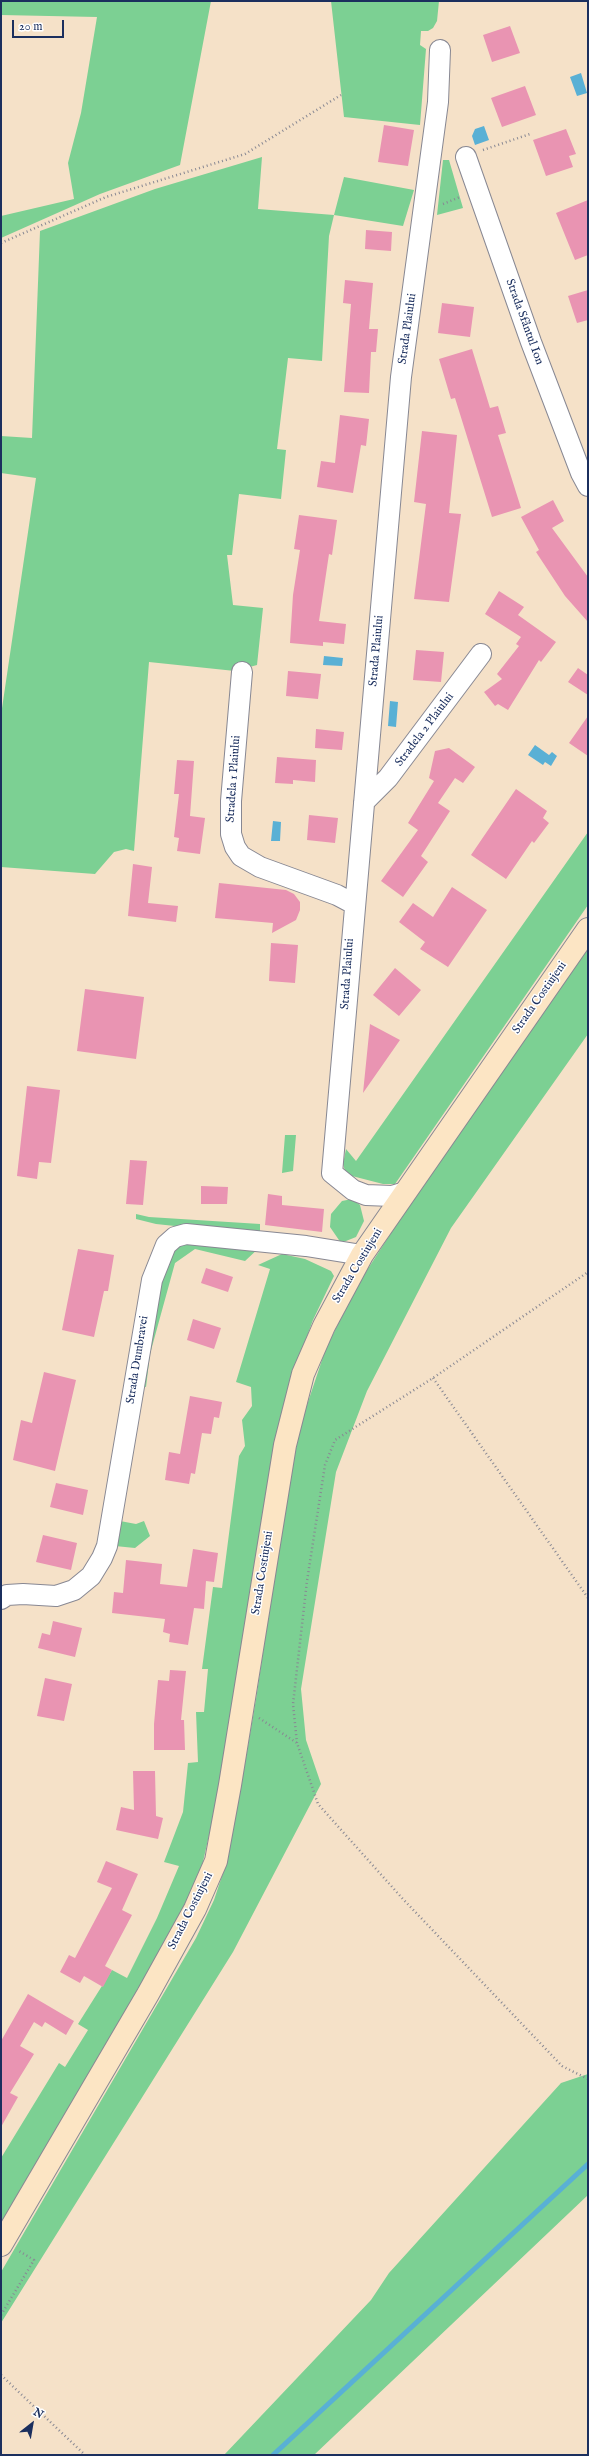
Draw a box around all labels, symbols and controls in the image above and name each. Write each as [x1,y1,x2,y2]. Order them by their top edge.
scale bar [14,12,66,38]
text: 20 m [19,19,42,34]
street label: Strada Sfântul Ion [502,277,546,367]
street label: Strada Plaiului [396,293,420,365]
street label: Strada Plaiului [367,615,387,687]
street label: Stradela 2 Plaiului [393,690,457,770]
street label: Stradela 1 Plaiului [224,735,244,823]
street label: Strada Plaiului [338,938,358,1010]
street label: Strada Costiujeni [510,959,570,1037]
street label: Strada Costiujeni [330,1226,386,1306]
street label: Strada Dumbravei [124,1315,152,1405]
street label: Strada Costiujeni [249,1530,277,1616]
street label: Strada Costiujeni [165,1870,217,1952]
north arrow [12,2404,52,2444]
text: N [30,2405,46,2422]

